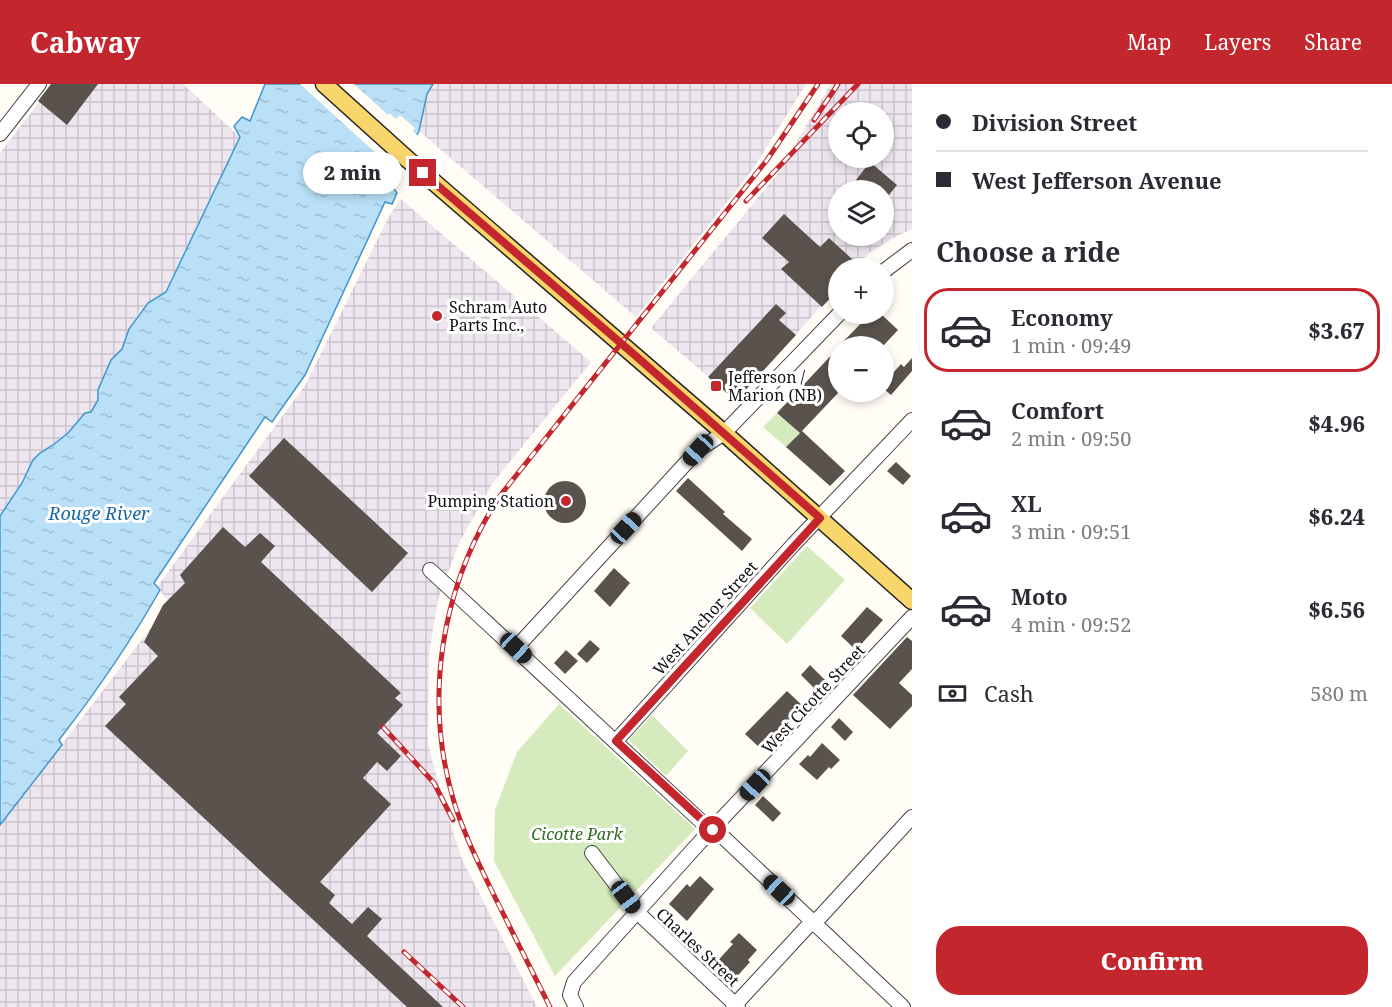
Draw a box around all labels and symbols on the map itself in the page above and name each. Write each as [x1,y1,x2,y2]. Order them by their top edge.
callout: 2 min [303,152,402,194]
route end [409,159,436,186]
place label: Schram Auto Parts Inc., [449,296,547,336]
marker: Schram Auto Parts Inc., [430,309,444,323]
place label: Jefferson / Marion (NB) [727,366,822,406]
marker: Jefferson / Marion (NB) [709,379,723,393]
car [679,431,717,469]
place label: Pumping Station [427,490,554,512]
marker: Pumping Station [559,494,573,508]
water label: Rouge River [47,501,150,525]
car [607,509,645,547]
street label: West Anchor Street [648,556,762,680]
car [497,629,535,667]
street label: West Cicotte Street [757,639,870,758]
car [736,766,774,804]
route start [699,816,726,843]
park label: Cicotte Park [531,823,624,845]
car [760,871,798,909]
car [608,877,644,917]
street label: Charles Street [652,903,745,991]

